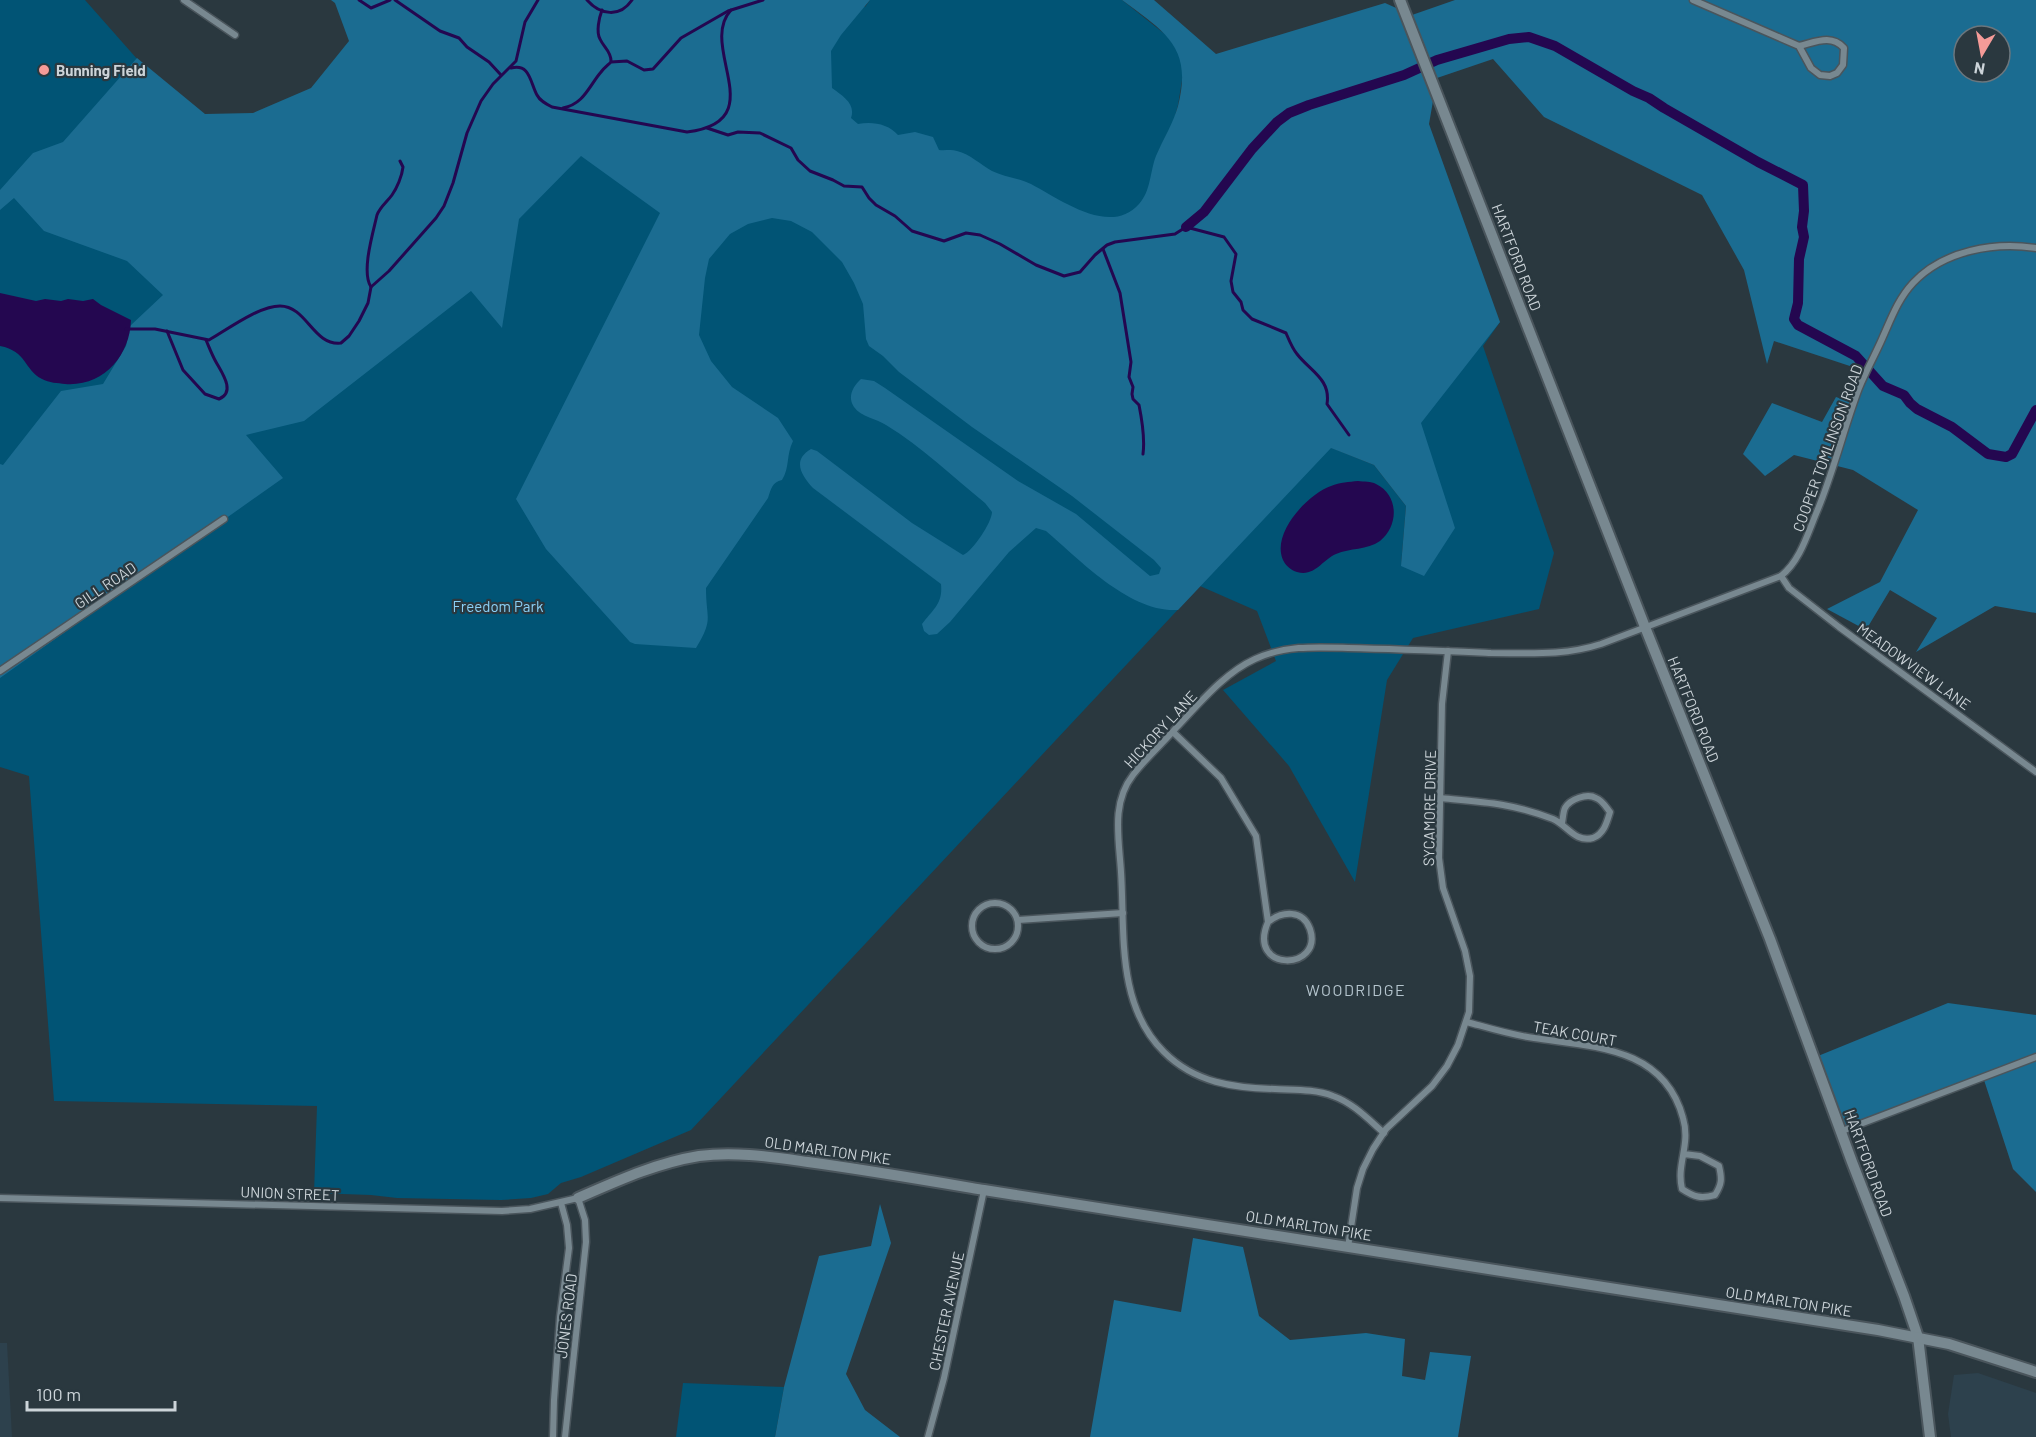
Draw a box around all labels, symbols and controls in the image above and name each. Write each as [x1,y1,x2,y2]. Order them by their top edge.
north arrow [1952,24,2012,84]
text: N [1972,59,1986,80]
place label: Bunning Field [56,61,146,79]
marker: Bunning Field [37,63,51,77]
street label: HARTFORD ROAD [1488,201,1546,313]
street label: COOPER TOMLINSON ROAD [1788,362,1866,534]
street label: GILL ROAD [71,558,139,612]
park label: Freedom Park [453,597,544,615]
street label: MEADOWVIEW LANE [1854,619,1974,713]
street label: HARTFORD ROAD [1665,653,1723,765]
street label: HICKORY LANE [1120,687,1200,771]
street label: SYCAMORE DRIVE [1419,750,1439,866]
district label: WOODRIDGE [1306,980,1406,999]
street label: TEAK COURT [1532,1017,1618,1049]
street label: HARTFORD ROAD [1841,1107,1897,1219]
street label: OLD MARLTON PIKE [764,1132,892,1168]
street label: UNION STREET [240,1182,340,1204]
street label: OLD MARLTON PIKE [1245,1206,1373,1244]
street label: CHESTER AVENUE [925,1250,967,1372]
street label: JONES ROAD [552,1273,580,1359]
street label: OLD MARLTON PIKE [1725,1282,1853,1320]
scale bar [27,1374,176,1412]
text: 100 m [36,1383,81,1405]

